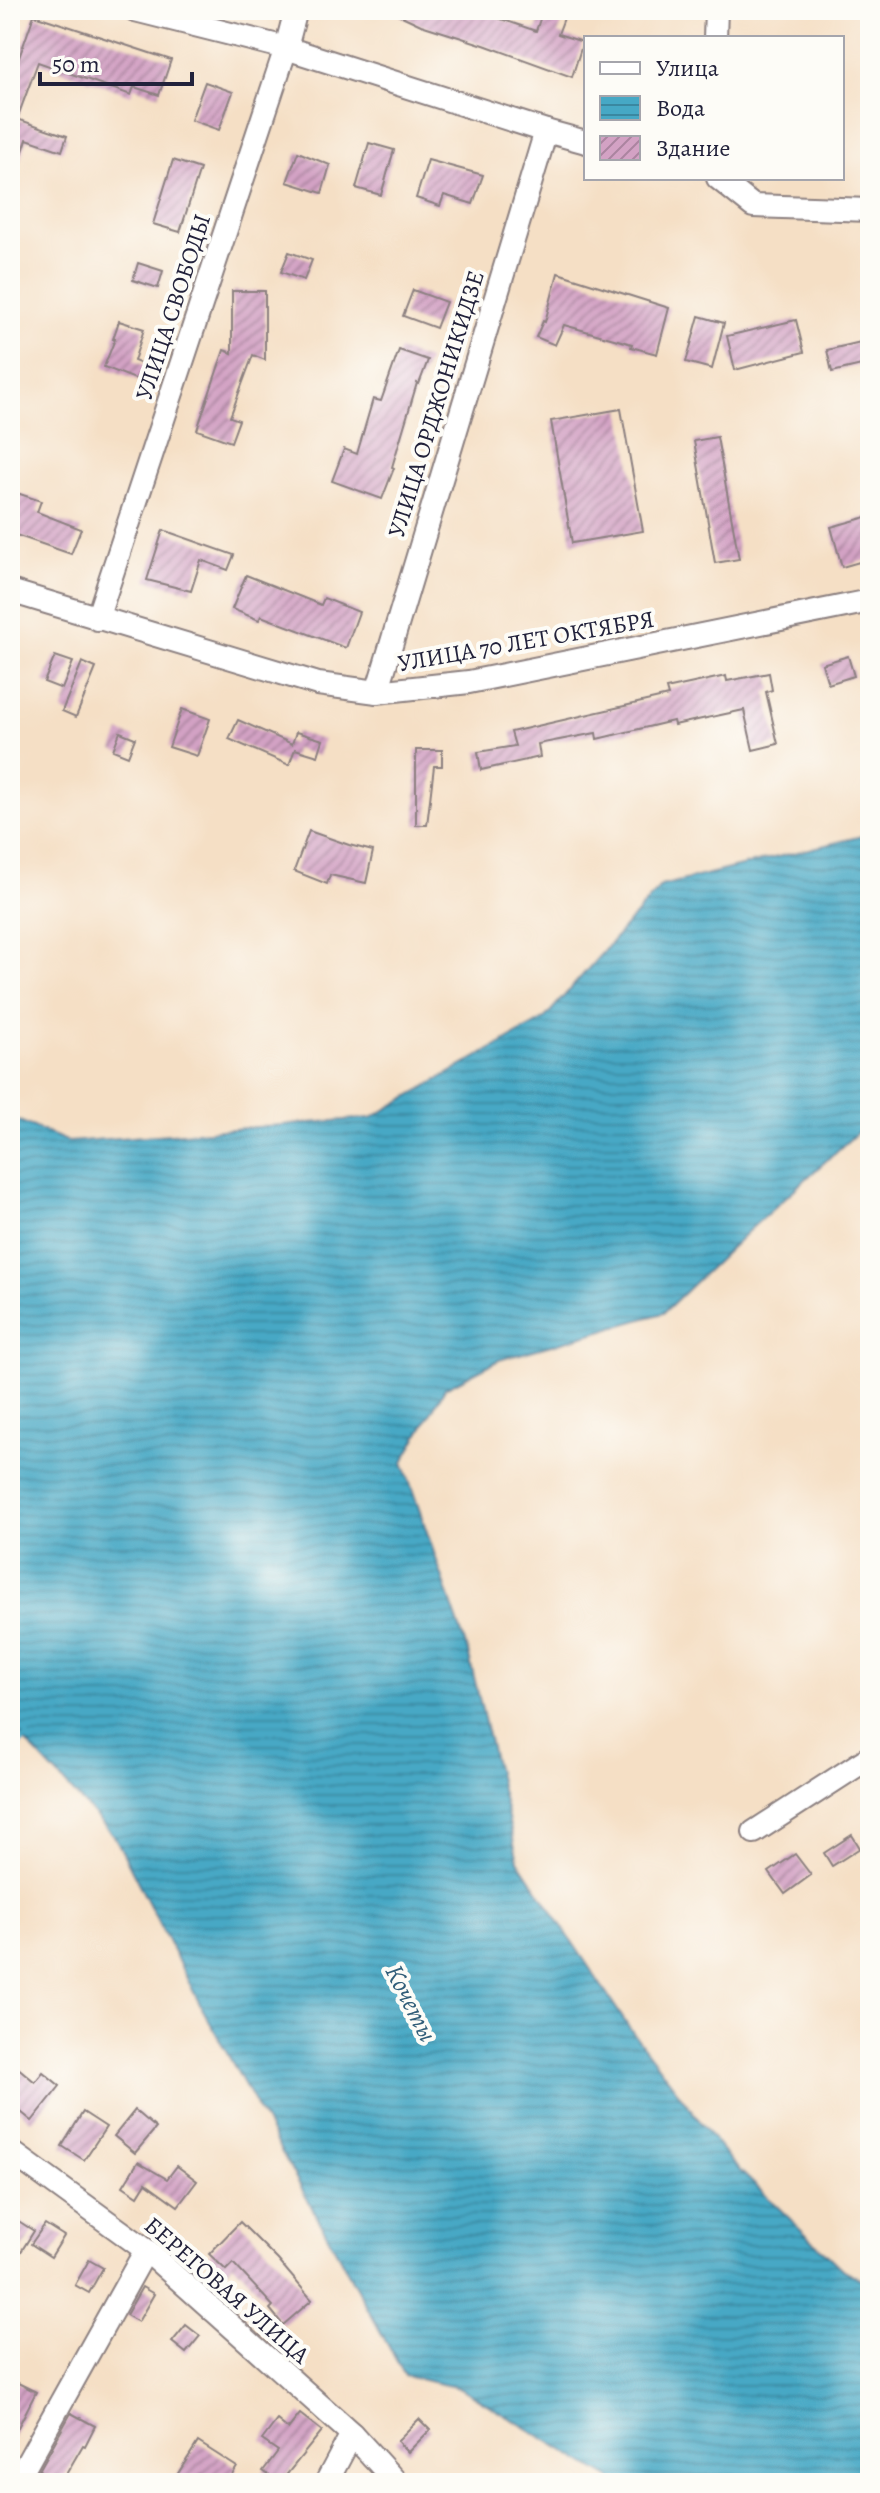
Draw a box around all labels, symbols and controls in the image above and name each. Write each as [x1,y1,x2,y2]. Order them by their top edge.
scale bar [40,36,192,86]
legend [584,36,844,180]
text: 50 m [52,48,100,80]
text: Улица [656,52,719,84]
text: Вода [656,92,705,124]
text: Здание [656,132,731,164]
street label: УЛИЦА СВОБОДЫ [128,210,218,404]
street label: УЛИЦА ОРДЖОНИКИДЗЕ [380,267,492,541]
street label: УЛИЦА 70 ЛЕТ ОКТЯБРЯ [395,603,657,679]
water label: Кочеты [377,1958,445,2048]
street label: БЕРЕГОВАЯ УЛИЦА [138,2209,317,2371]

